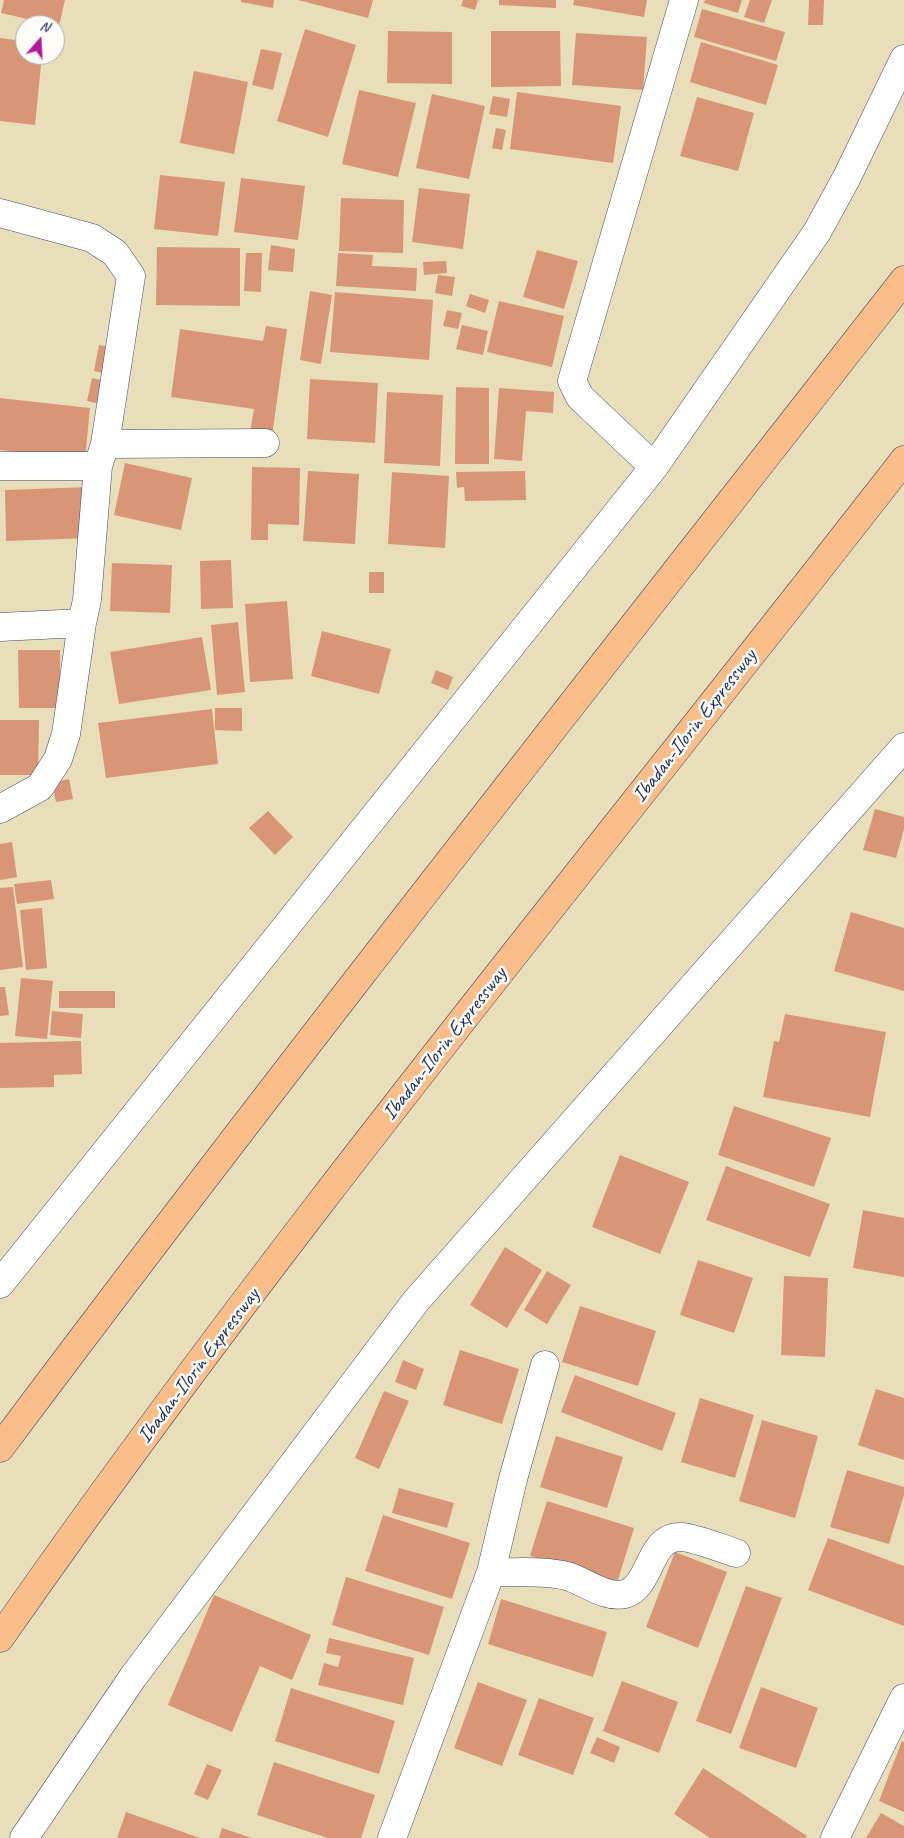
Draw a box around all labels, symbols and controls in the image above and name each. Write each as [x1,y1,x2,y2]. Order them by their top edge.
north arrow [15,15,65,65]
text: N [38,17,52,36]
street label: Ibadan-Ilorin Expressway [627,645,763,807]
street label: Ibadan-Ilorin Expressway [377,963,513,1125]
street label: Ibadan-Ilorin Expressway [133,1284,265,1448]

